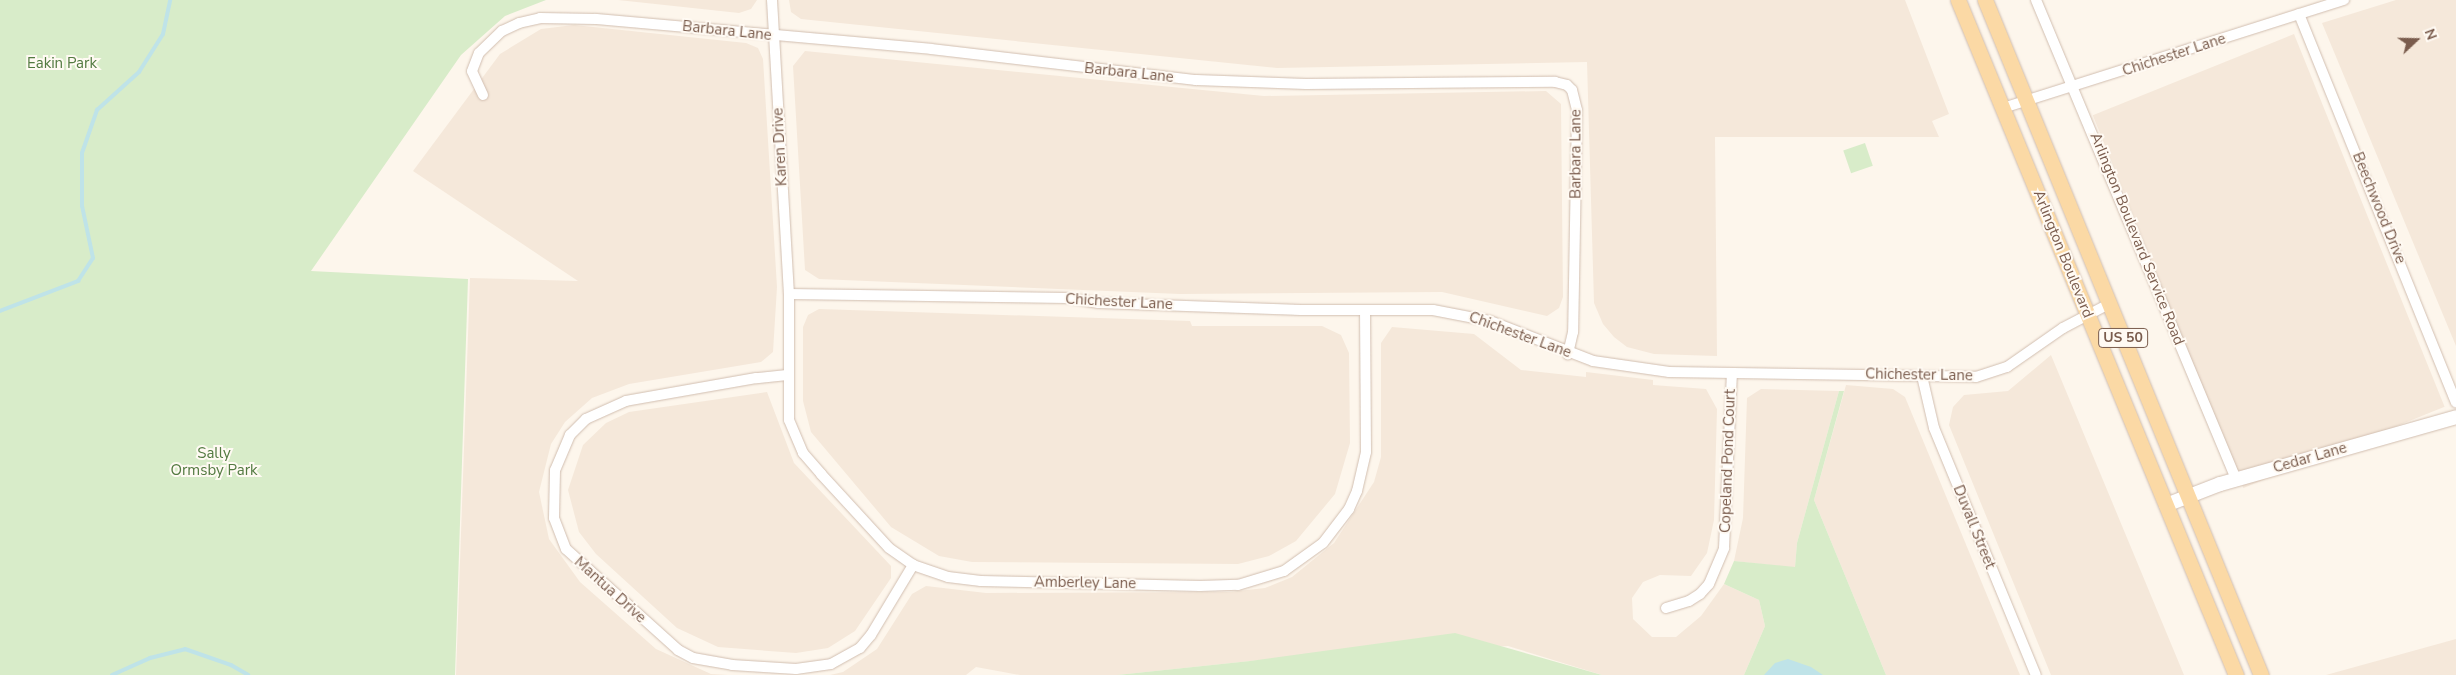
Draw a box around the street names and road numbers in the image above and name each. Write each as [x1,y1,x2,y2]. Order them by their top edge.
street label: Barbara Lane [681,17,773,45]
street label: Chichester Lane [2120,30,2228,80]
street label: Barbara Lane [1083,59,1175,87]
street label: Karen Drive [769,107,791,187]
street label: Barbara Lane [1567,109,1585,199]
street label: Arlington Boulevard Service Road [2086,130,2188,348]
street label: Beechwood Drive [2348,150,2410,266]
street label: Arlington Boulevard [2029,188,2097,320]
street label: Chichester Lane [1065,290,1173,314]
street label: Chichester Lane [1466,308,1574,362]
road number: US 50 [2098,326,2148,349]
street label: Chichester Lane [1865,365,1973,385]
street label: Copeland Pond Court [1716,389,1740,533]
street label: Cedar Lane [2271,439,2349,477]
street label: Duvall Street [1949,482,1999,572]
street label: Mantua Drive [570,553,650,627]
street label: Amberley Lane [1034,573,1136,593]

